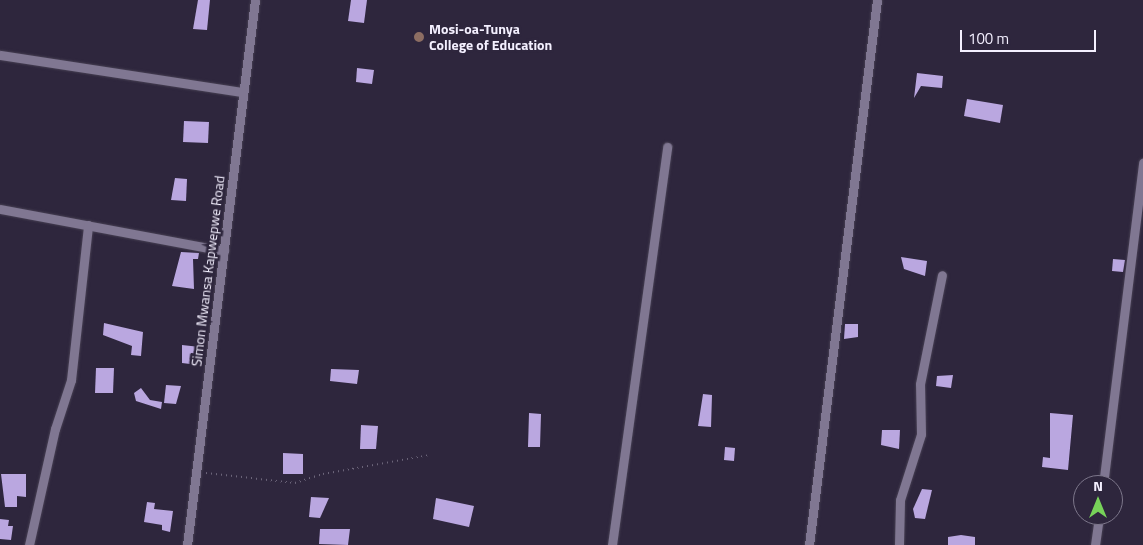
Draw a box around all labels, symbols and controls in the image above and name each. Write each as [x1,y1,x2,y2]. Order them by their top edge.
scale bar [963,20,1099,52]
place label: Mosi-oa-Tunya College of Education [429,21,552,54]
text: 100 m [968,27,1009,50]
marker: Mosi-oa-Tunya College of Education [413,31,425,43]
street label: Simon Mwansa Kapwepwe Road [188,175,228,367]
north arrow [1073,475,1123,525]
text: N [1093,475,1103,496]

